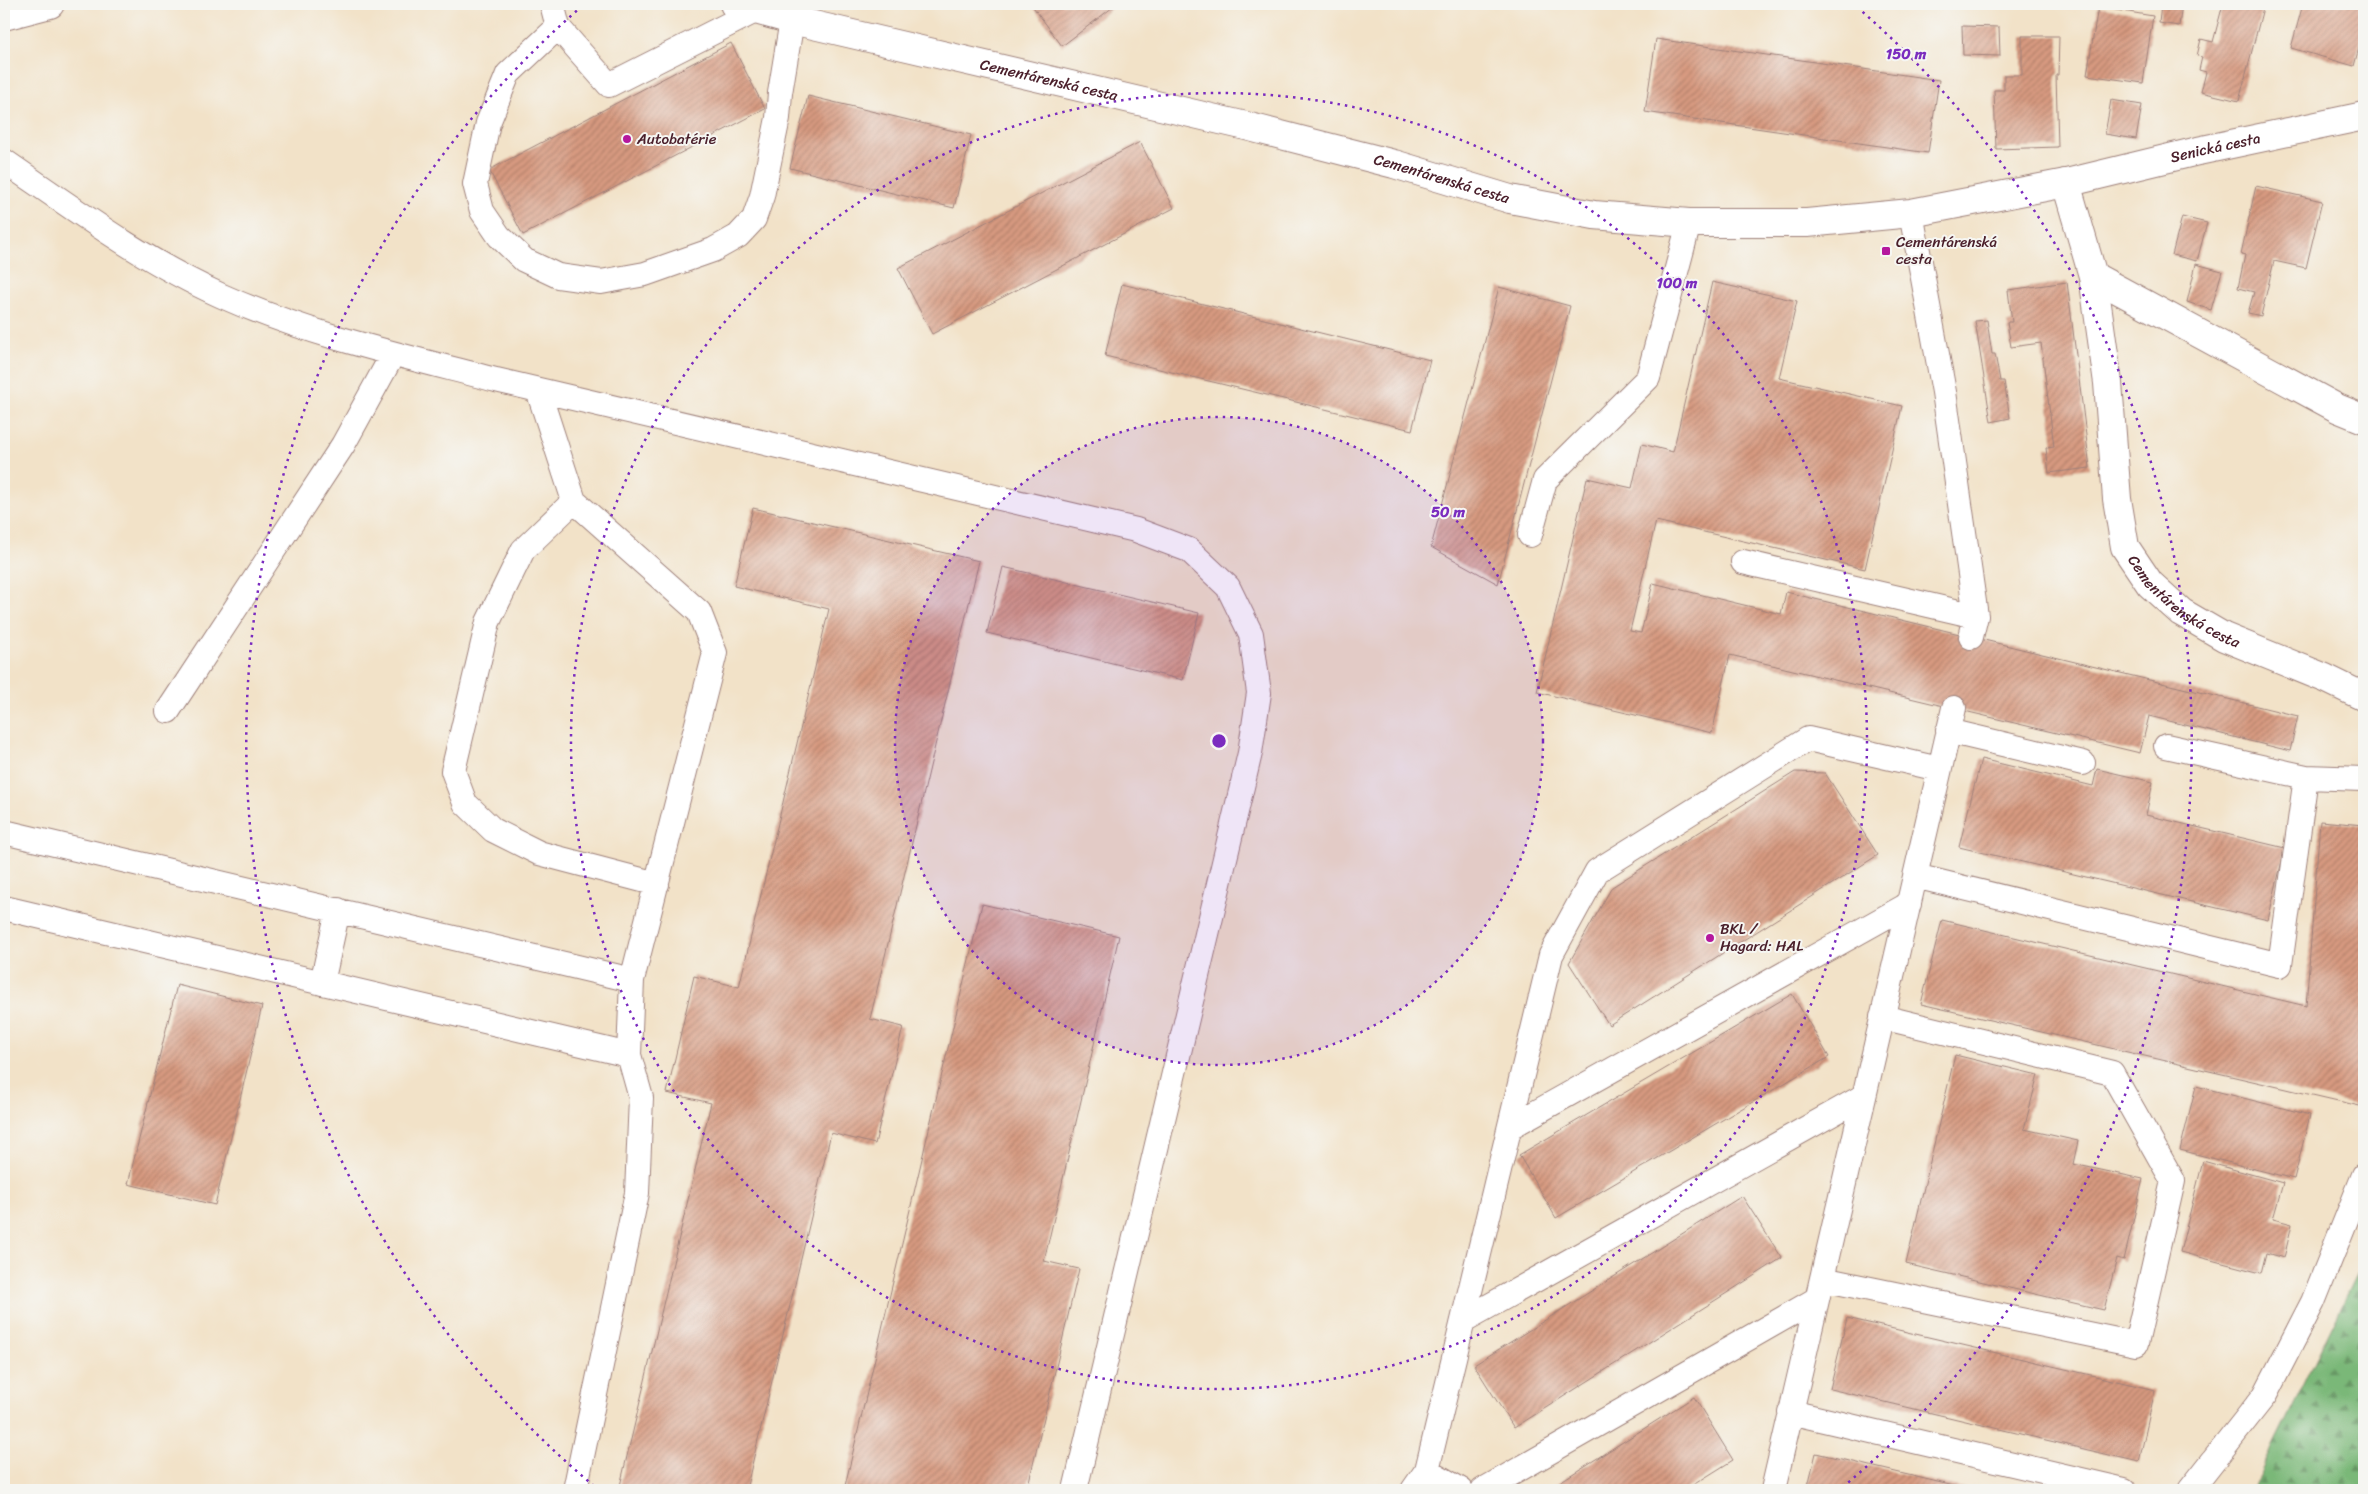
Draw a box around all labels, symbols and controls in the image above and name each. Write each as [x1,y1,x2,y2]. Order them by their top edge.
text: 150 m [1886,41,1927,67]
street label: Cementárenská cesta [978,51,1121,109]
street label: Senická cesta [2168,125,2263,170]
place label: Autobatérie [636,126,717,152]
marker: Autobatérie [621,133,633,145]
street label: Cementárenská cesta [1371,146,1513,211]
place label: Cementárenská cesta [1896,229,1998,272]
marker: Cementárenská cesta [1880,245,1892,257]
text: 100 m [1657,270,1698,296]
text: 50 m [1431,499,1466,525]
street label: Cementárenská cesta [2121,550,2244,655]
centre of rings [1210,732,1228,750]
place label: BKL / Hagard: HAL [1720,916,1803,959]
marker: BKL / Hagard: HAL [1704,932,1716,944]

